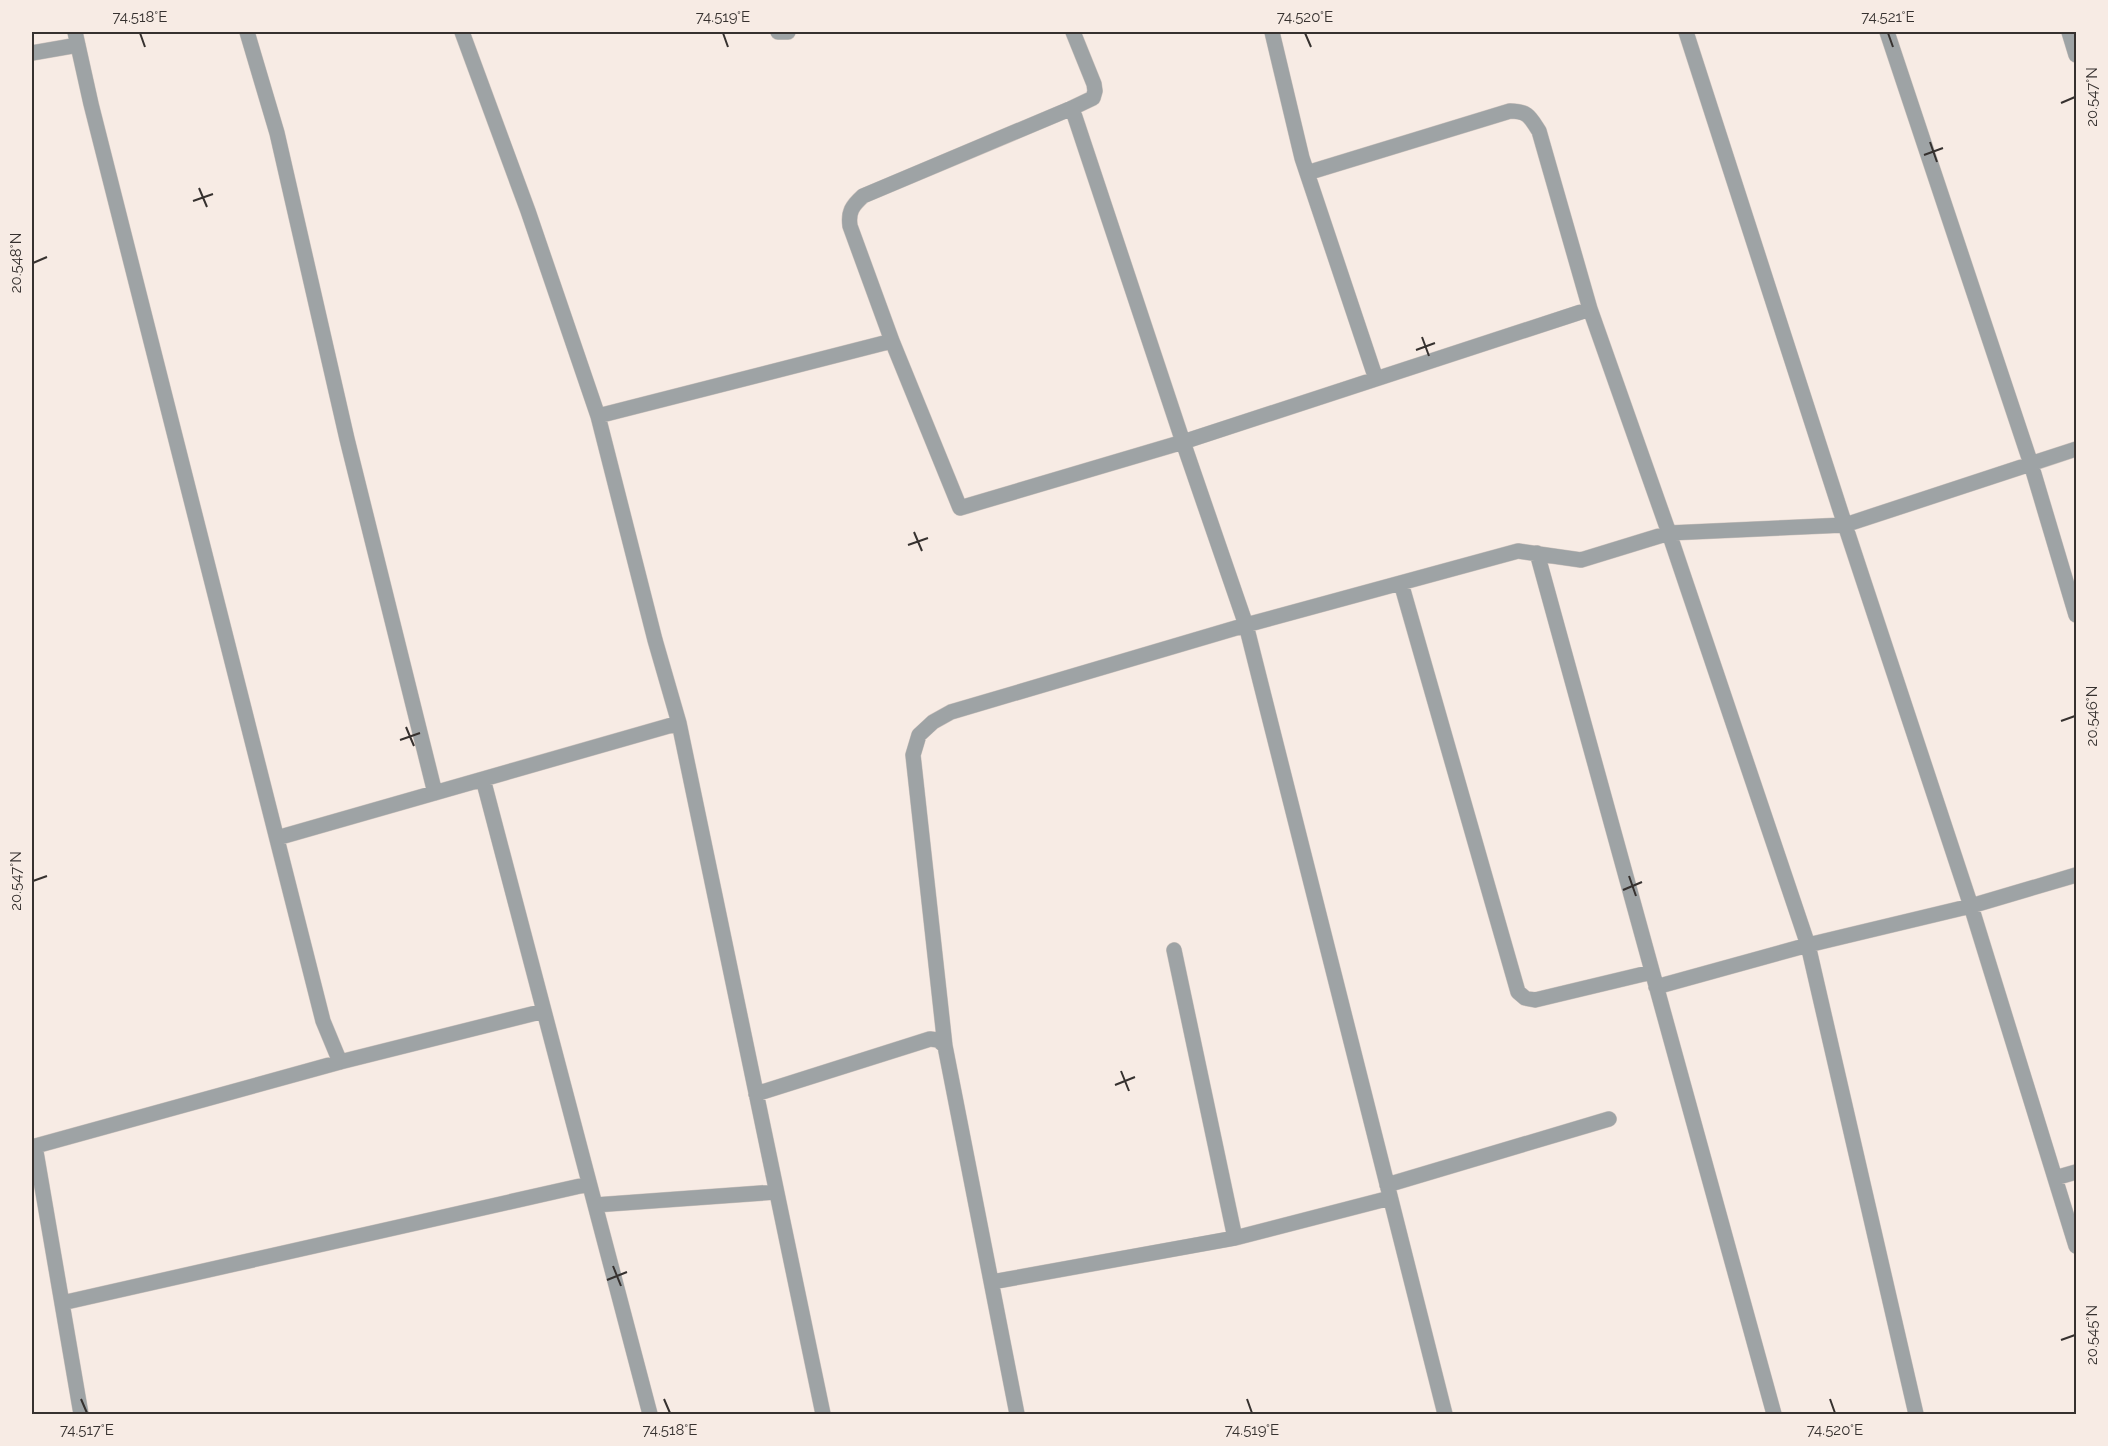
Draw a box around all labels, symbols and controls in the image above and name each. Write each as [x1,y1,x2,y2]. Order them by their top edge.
text: 74.518°E [113,8,167,26]
text: 74.519°E [696,8,750,26]
text: 74.520°E [1277,8,1333,26]
text: 74.521°E [1861,8,1915,26]
text: 20.547°N [2083,67,2101,127]
text: 20.548°N [7,233,25,293]
text: 20.546°N [2083,686,2101,746]
text: 20.547°N [7,851,25,911]
text: 20.545°N [2083,1305,2101,1365]
text: 74.517°E [60,1421,114,1439]
text: 74.518°E [643,1421,697,1439]
text: 74.519°E [1225,1421,1279,1439]
text: 74.520°E [1807,1421,1863,1439]

